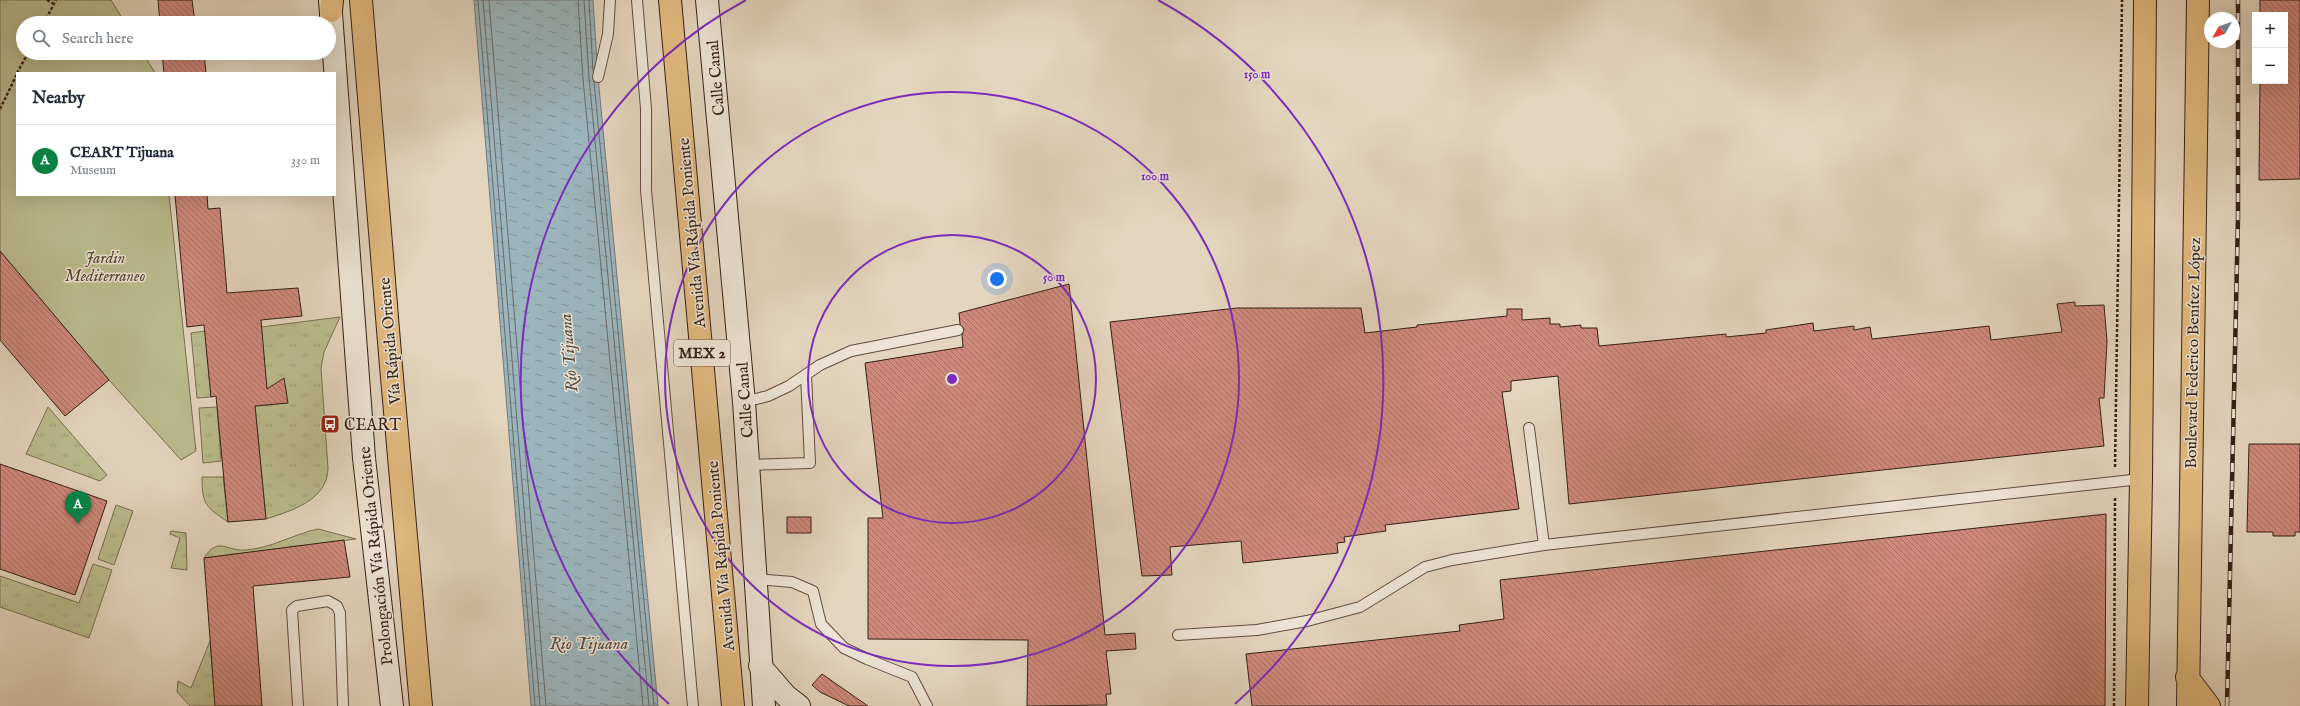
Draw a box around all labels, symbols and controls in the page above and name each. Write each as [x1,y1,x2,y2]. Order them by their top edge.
north arrow [2204,12,2240,48]
map controls [2252,12,2288,84]
button: + [2252,12,2288,48]
search box [16,16,336,60]
icon: search [30,27,52,49]
text: Search here [62,29,133,48]
street label: Calle Canal [704,38,730,117]
button: − [2252,48,2288,84]
text: 150 m [1244,67,1271,82]
text: Nearby [32,88,85,109]
street label: Avenida Vía Rápida Poniente [675,137,711,330]
text: CEART Tijuana [70,143,174,162]
text: A [41,152,49,169]
text: 330 m [291,152,320,169]
text: Museum [70,162,116,179]
text: 100 m [1141,169,1170,184]
street label: Boulevard Federico Benítez López [2182,237,2206,469]
park label: Jardin Mediterraneo [65,249,145,287]
your location [987,269,1007,289]
text: 50 m [1043,270,1066,285]
street label: Vía Rápida Oriente [375,276,407,406]
water label: Río Tijuana [556,312,583,393]
road number: MEX 2 [674,340,730,366]
street label: Calle Canal [733,361,759,438]
centre of rings [945,372,959,386]
bus stop icon: CEART [319,413,341,435]
place label: CEART [344,416,401,436]
street label: Prolongación Vía Rápida Oriente [356,445,398,666]
street label: Avenida Vía Rápida Poniente [704,460,740,653]
pin: A [65,491,91,524]
water label: Rio Tijuana [550,634,629,655]

